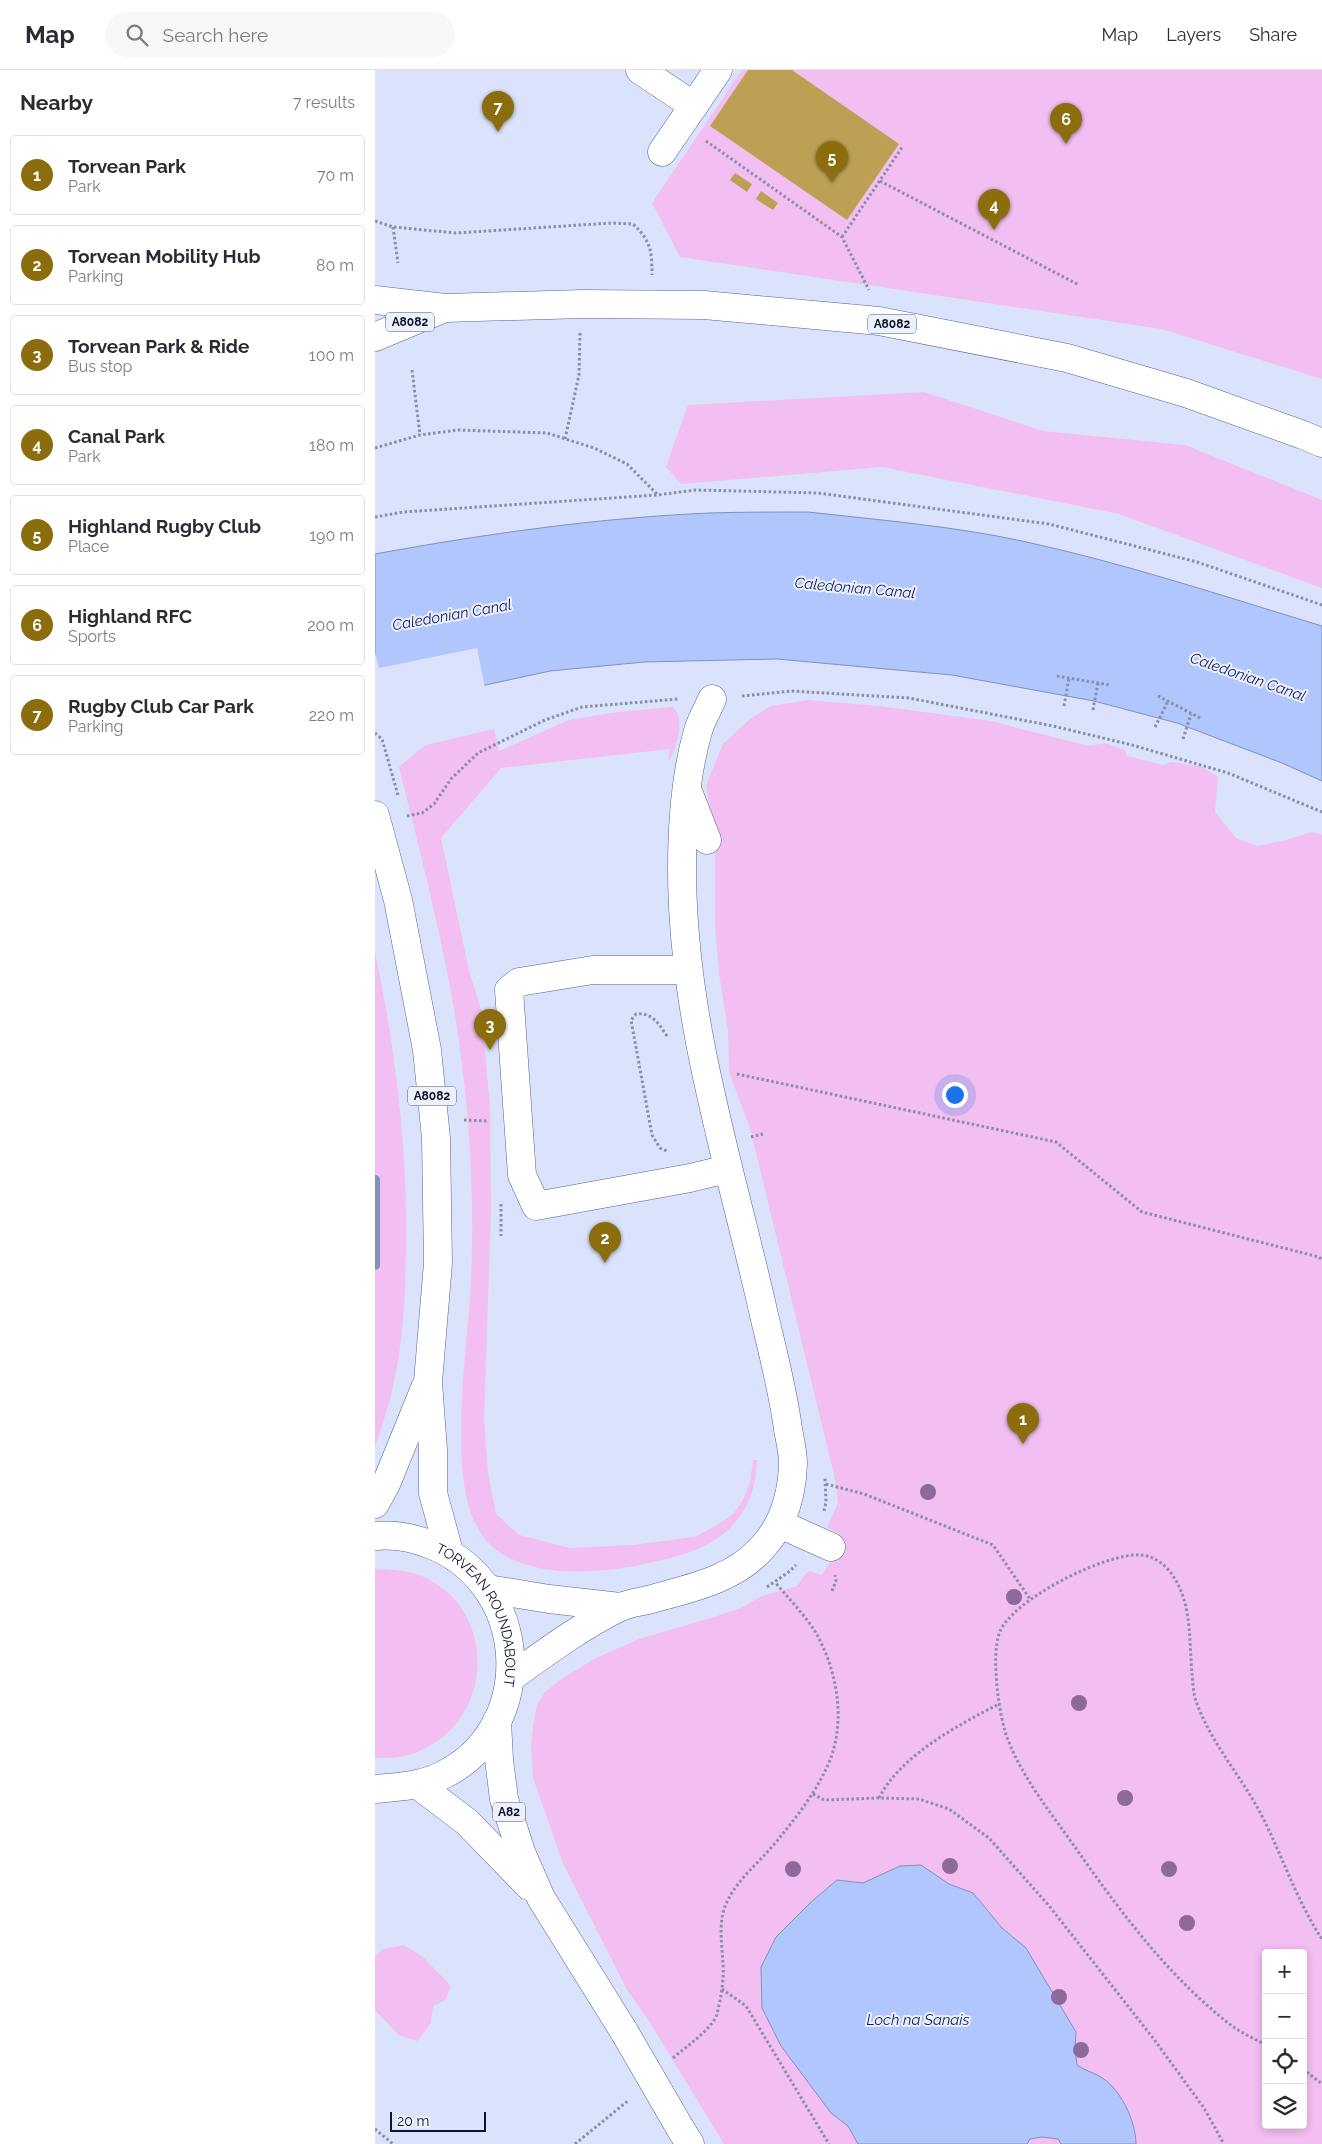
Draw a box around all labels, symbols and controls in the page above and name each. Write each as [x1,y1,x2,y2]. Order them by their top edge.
search box [105,12,455,57]
text: Map [25,20,75,49]
icon: search [123,21,151,49]
text: Search here [163,24,268,46]
text: Map [1102,24,1138,45]
text: Layers [1166,24,1221,45]
text: Share [1249,24,1297,45]
text: Nearby [20,90,93,115]
pin: 7 [482,91,514,132]
text: 7 results [293,93,355,112]
pin: 6 [1050,103,1082,144]
pin: 5 [816,141,848,182]
text: Torvean Park [68,155,186,177]
text: 1 [33,166,41,185]
text: 70 m [317,166,354,185]
text: Park [68,177,101,196]
pin: 4 [978,189,1010,230]
text: Torvean Mobility Hub [68,245,260,267]
text: 2 [32,256,42,275]
text: 80 m [316,256,354,275]
text: Parking [68,267,123,286]
road number: A8082 [386,312,434,332]
road number: A8082 [868,314,916,334]
text: Torvean Park & Ride [68,335,249,357]
text: 3 [33,346,41,365]
text: 100 m [309,346,354,365]
text: Bus stop [68,357,132,376]
text: Canal Park [68,425,165,447]
text: 4 [32,436,42,455]
text: 180 m [309,436,354,455]
text: Park [68,447,101,466]
text: Highland Rugby Club [68,515,261,537]
text: 5 [33,526,41,545]
text: 190 m [309,526,354,545]
text: Place [68,537,109,556]
water label: Caledonian Canal [794,574,916,602]
water label: Caledonian Canal [391,596,513,634]
text: Highland RFC [68,605,192,627]
text: 6 [32,616,42,635]
text: 200 m [307,616,354,635]
text: Sports [68,627,116,646]
water label: Caledonian Canal [1188,649,1308,705]
text: Rugby Club Car Park [68,695,254,717]
text: 7 [33,706,41,725]
text: 220 m [309,706,354,725]
text: Parking [68,717,123,736]
pin: 3 [474,1009,506,1050]
your location [942,1082,968,1108]
road number: A8082 [408,1086,456,1106]
pin: 2 [589,1222,621,1263]
pin: 1 [1007,1403,1039,1444]
street label: TORVEAN ROUNDABOUT [434,1540,518,1689]
road number: A82 [493,1802,525,1821]
map controls [1262,1949,1307,2129]
button: + [1262,1949,1307,1994]
button: − [1262,1994,1307,2039]
water label: Loch na Sanais [866,2011,970,2029]
button: locate [1262,2039,1307,2084]
button: layers [1262,2084,1307,2129]
scale bar [390,2109,486,2132]
text: 20 m [397,2113,429,2129]

